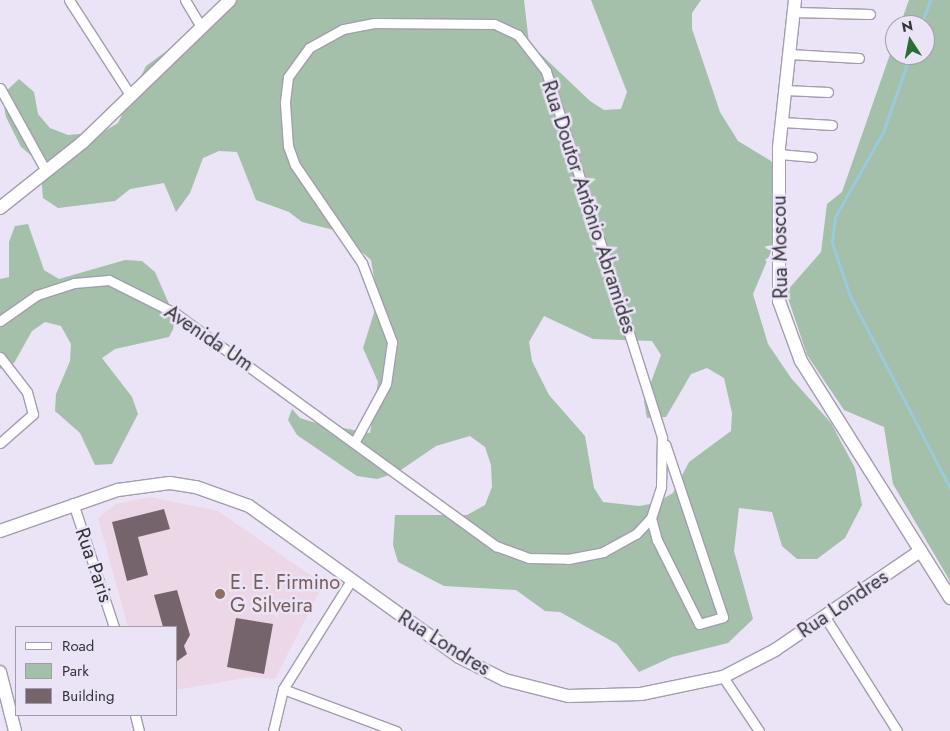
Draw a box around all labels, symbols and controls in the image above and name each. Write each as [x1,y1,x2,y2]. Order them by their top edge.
north arrow [885,15,935,65]
text: N [900,15,915,37]
street label: Rua Doutor Antônio Abramides [537,77,641,337]
street label: Rua Moscou [767,195,793,299]
street label: Avenida Um [160,300,258,376]
street label: Rua Paris [70,524,118,606]
street label: Rua Londres [793,565,893,643]
place label: E. E. Firmino G Silveira [230,570,340,617]
marker: E. E. Firmino G Silveira [214,588,226,600]
street label: Rua Londres [394,605,494,681]
legend [15,626,178,716]
text: Road [62,635,94,657]
text: Park [62,660,89,682]
text: Building [62,685,114,707]

